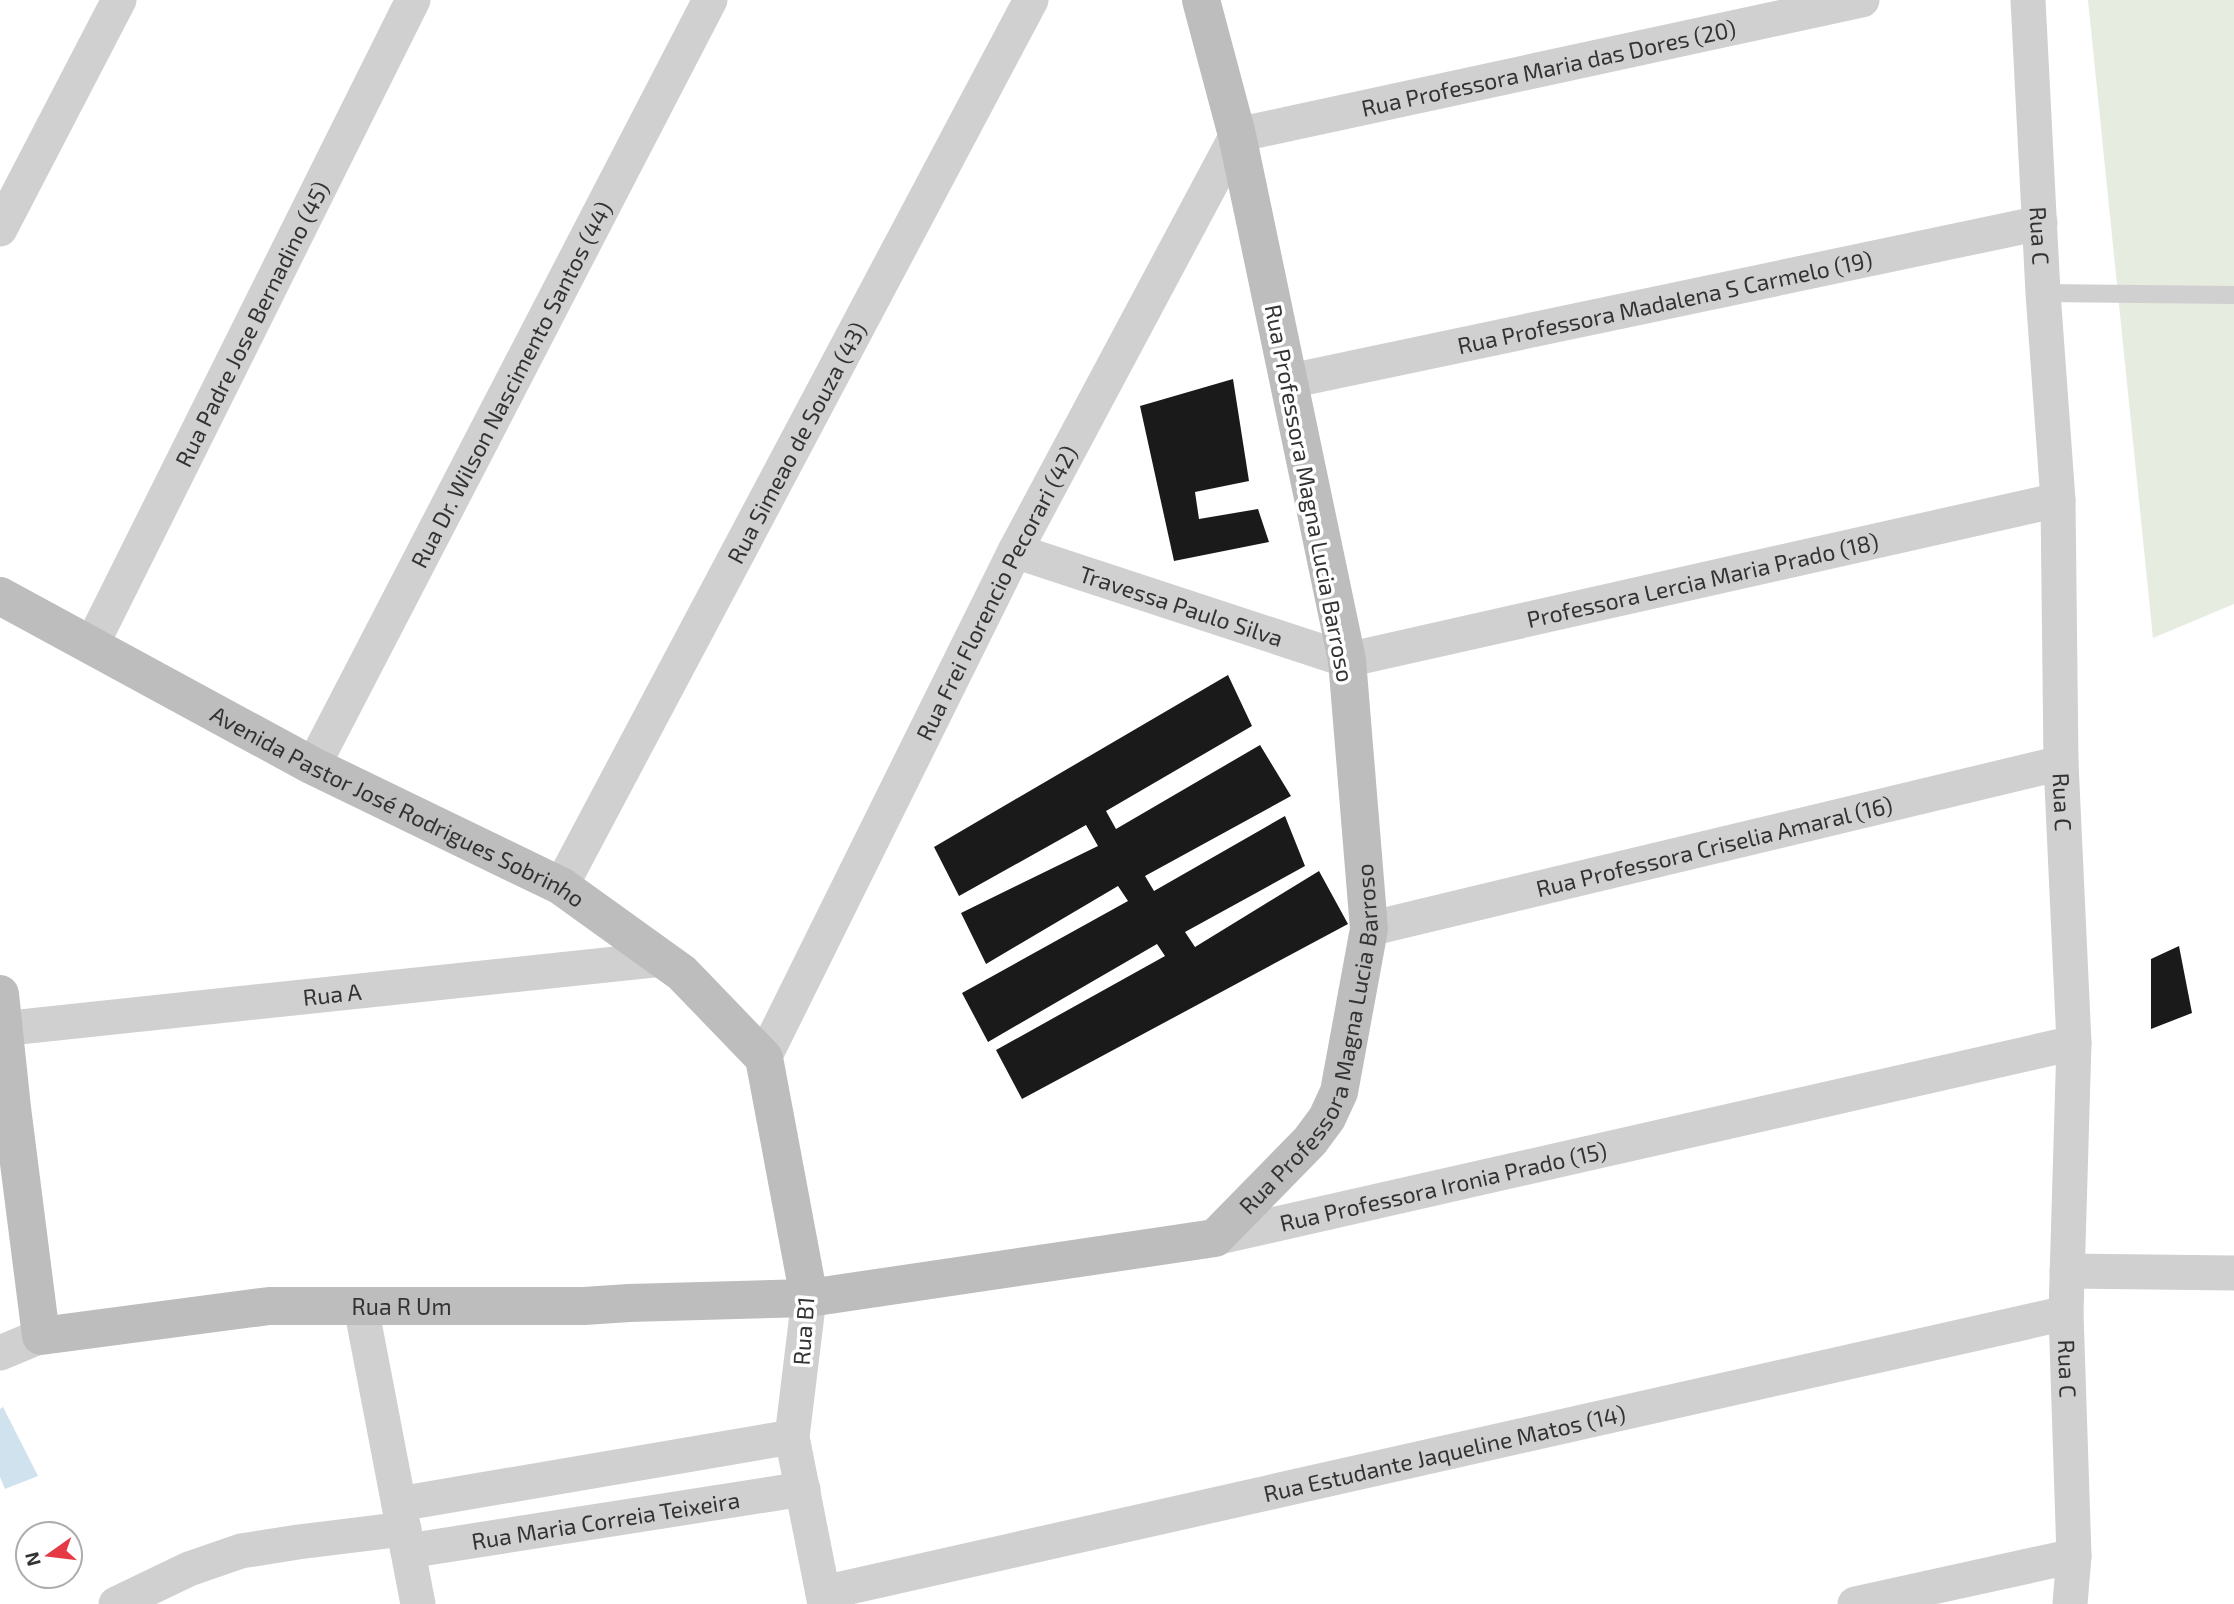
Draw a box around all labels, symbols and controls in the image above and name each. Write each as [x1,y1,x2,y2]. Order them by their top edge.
street label: Rua Professora Maria das Dores (20) [1359,14,1739,122]
street label: Rua Padre Jose Bernadino (45) [169,176,334,471]
street label: Rua Dr. Wilson Nascimento Santos (44) [404,196,617,572]
street label: Rua C [2025,206,2056,265]
street label: Rua Professora Madalena S Carmelo (19) [1455,245,1875,359]
street label: Rua Professora Magna Lucia Barroso [1260,302,1360,684]
street label: Rua Simeao de Souza (43) [721,317,872,568]
street label: Rua Frei Florencio Pecorari (42) [910,440,1083,745]
street label: Professora Lercia Maria Prado (18) [1524,527,1881,633]
street label: Travessa Paulo Silva [1076,559,1287,652]
street label: Avenida Pastor José Rodrigues Sobrinho [206,699,590,913]
street label: Rua C [2047,772,2078,832]
street label: Rua Professora Criselia Amaral (16) [1533,790,1895,902]
street label: Rua Professora Magna Lucia Barroso [1233,863,1383,1219]
street label: Rua A [301,977,364,1011]
street label: Rua Professora Ironia Prado (15) [1277,1136,1609,1237]
street label: Rua R Um [352,1292,452,1320]
street label: Rua B1 [787,1296,819,1366]
street label: Rua C [2053,1339,2083,1398]
street label: Rua Estudante Jaqueline Matos (14) [1261,1399,1628,1507]
street label: Rua Maria Correia Teixeira [469,1485,742,1555]
north arrow [14,1520,84,1590]
text: N [19,1550,45,1569]

